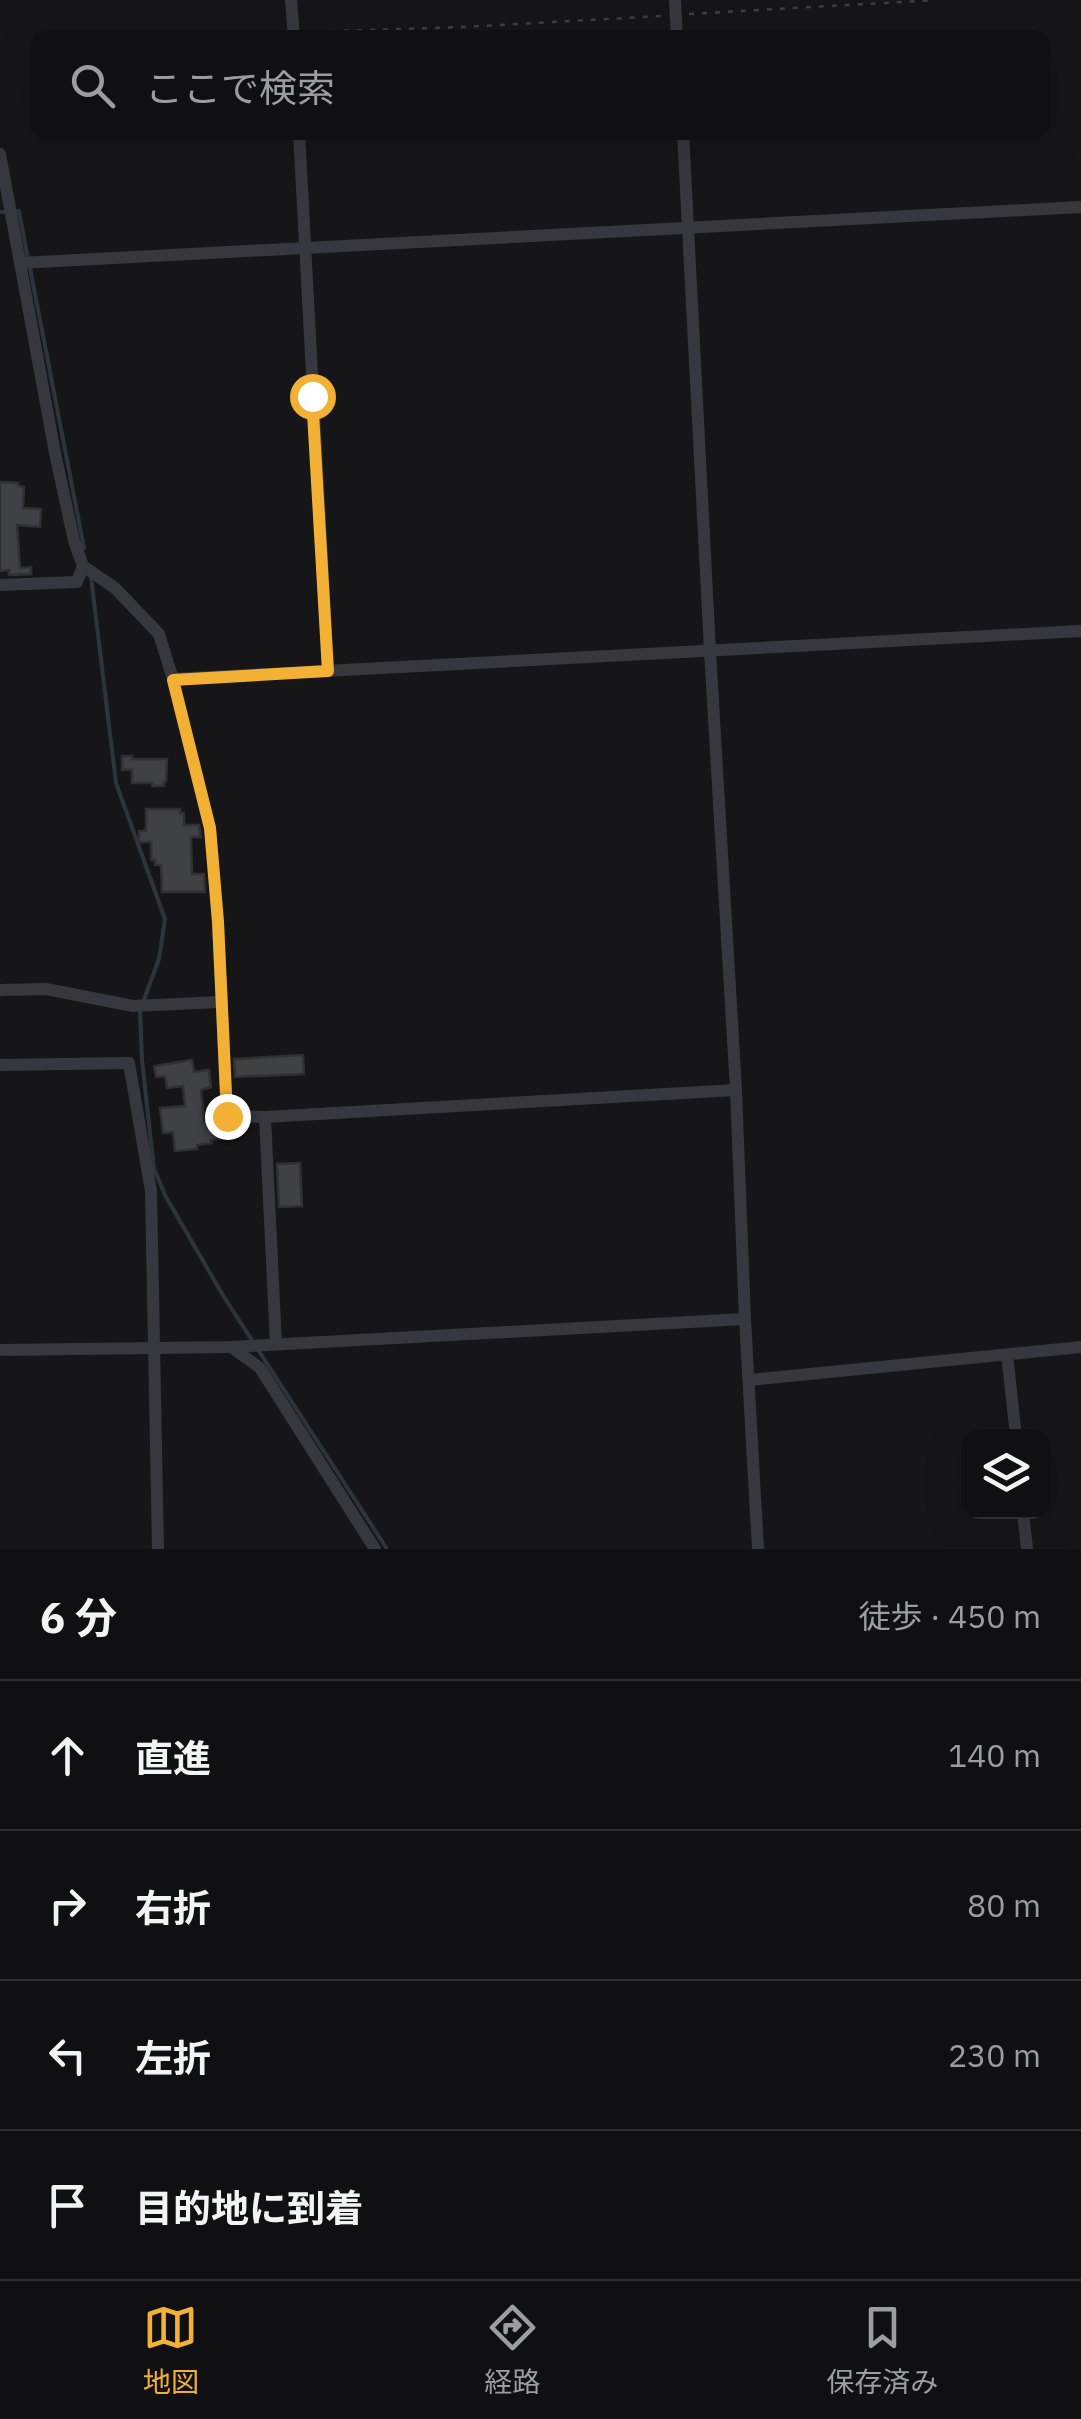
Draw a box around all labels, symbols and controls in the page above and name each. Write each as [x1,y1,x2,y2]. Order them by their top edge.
search box [30,30,1051,140]
icon: search [65,58,120,113]
text: ここで検索 [145,63,335,112]
route start [290,374,336,420]
route end [205,1094,251,1140]
map controls [961,1429,1051,1519]
button: layers [961,1429,1051,1519]
text: 6 分 [40,1590,117,1645]
text: 徒歩 · 450 m [858,1595,1041,1637]
icon: ahead [40,1728,95,1783]
text: 直進 [135,1733,211,1782]
text: 140 m [948,1734,1041,1776]
icon: right [40,1878,95,1933]
text: 右折 [135,1883,211,1932]
text: 80 m [967,1884,1041,1926]
icon: left [40,2028,95,2083]
text: 左折 [135,2033,211,2082]
text: 230 m [948,2034,1041,2076]
icon: arrive [40,2178,95,2233]
text: 目的地に到着 [135,2183,363,2232]
tab: 地図 [143,2300,199,2400]
tab: 経路 [484,2300,540,2400]
tab: 保存済み [826,2300,938,2400]

